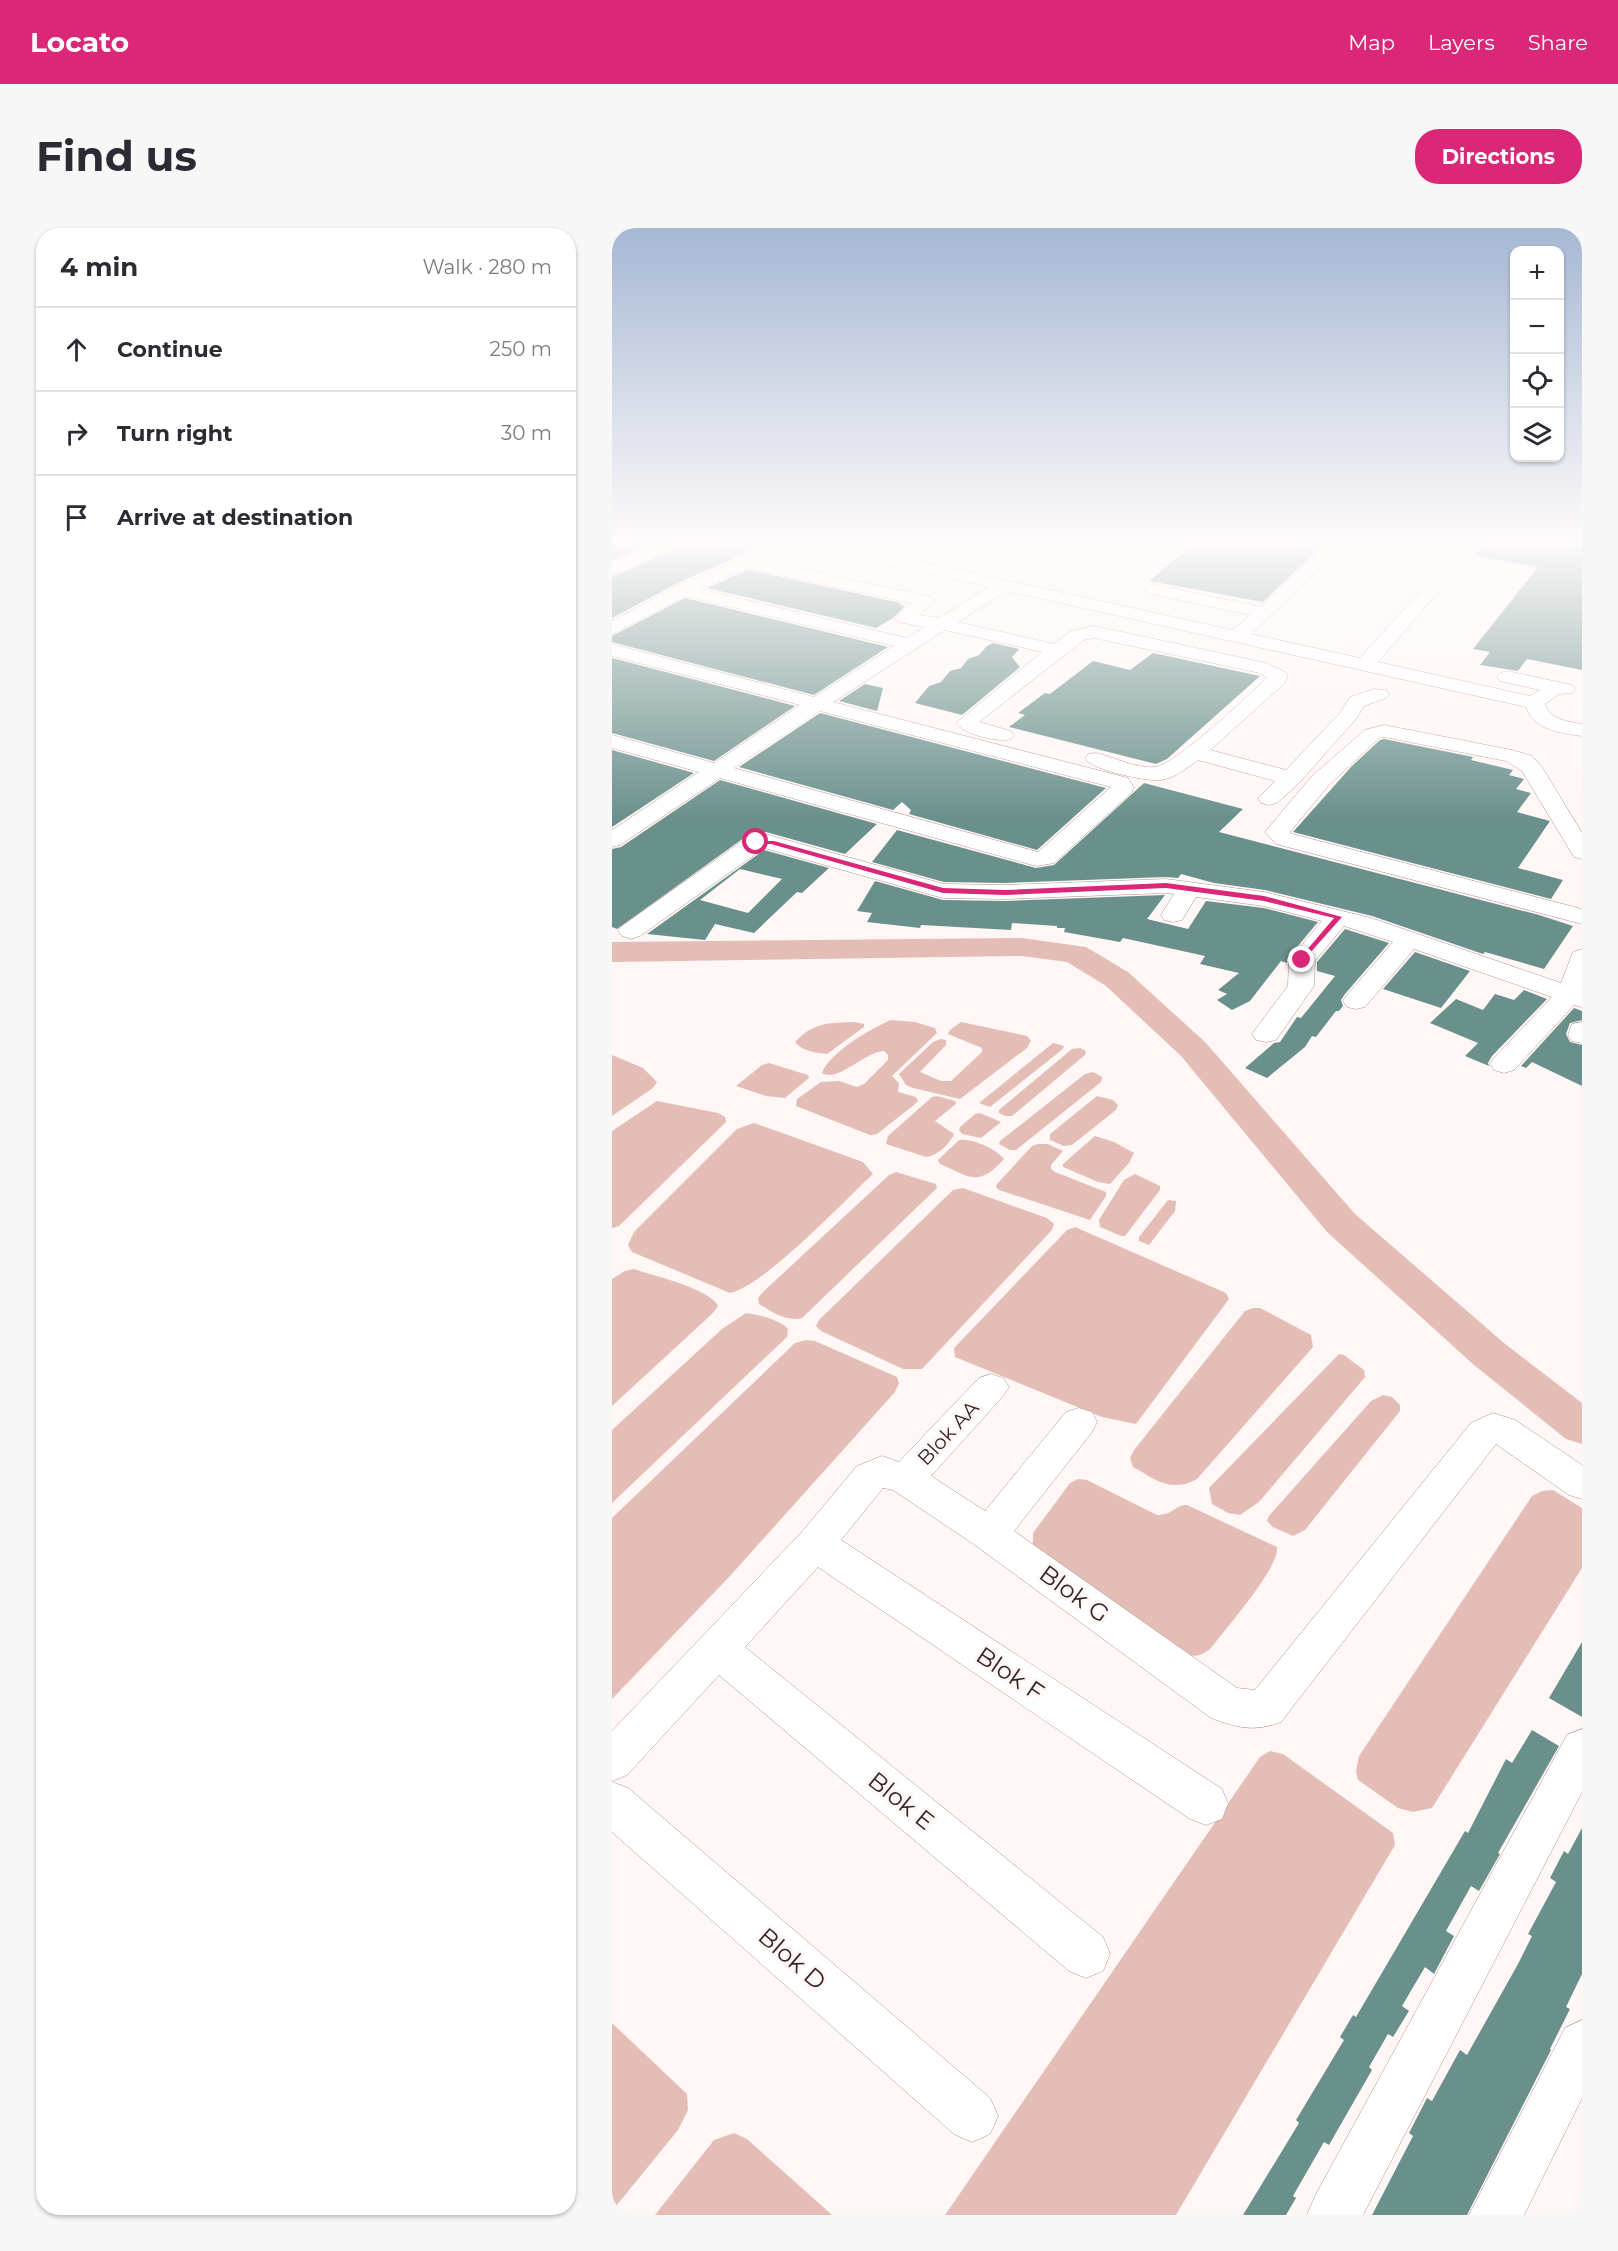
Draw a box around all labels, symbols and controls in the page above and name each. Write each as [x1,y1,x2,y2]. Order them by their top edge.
text: Locato [30,25,129,59]
text: Map [1348,30,1395,55]
text: Layers [1428,30,1495,55]
text: Share [1528,30,1588,55]
button: Directions [1415,129,1582,184]
text: Find us [36,130,197,182]
map controls [1510,246,1564,462]
button: + [1510,246,1564,300]
text: 4 min [60,251,138,283]
text: Walk · 280 m [422,255,552,279]
button: − [1510,300,1564,354]
icon: ahead [60,333,93,366]
text: Continue [117,336,223,363]
text: 250 m [490,337,552,361]
button: locate [1510,354,1564,408]
button: layers [1510,408,1564,462]
icon: right [60,417,93,450]
text: Turn right [117,420,232,447]
text: 30 m [501,421,552,445]
icon: arrive [60,501,93,534]
text: Arrive at destination [117,504,353,531]
route start [742,828,768,854]
route end [1288,946,1314,972]
street label: Blok AA [912,1395,984,1470]
street label: Blok G [1034,1559,1115,1628]
street label: Blok F [971,1640,1050,1707]
street label: Blok E [863,1765,940,1836]
street label: Blok D [753,1921,832,1996]

